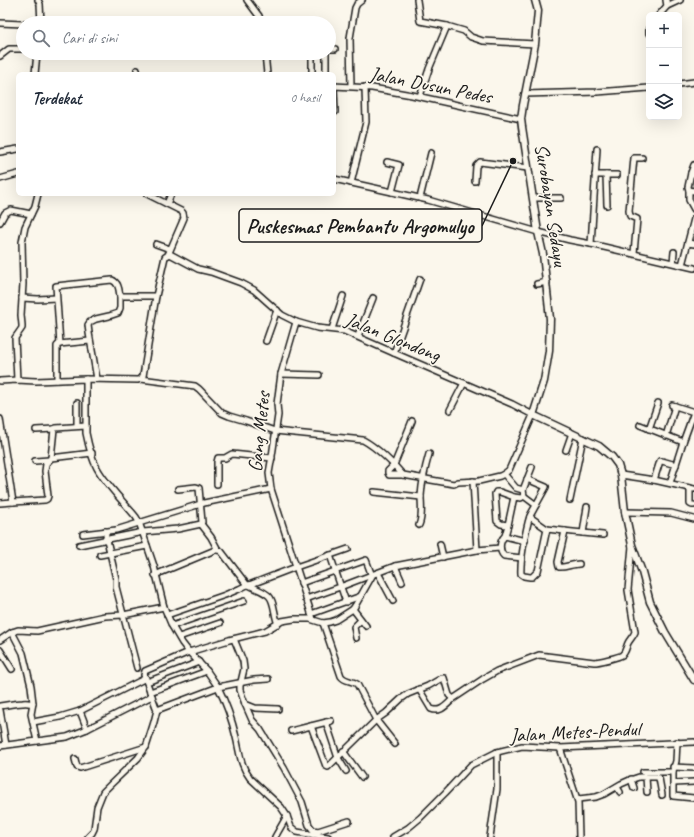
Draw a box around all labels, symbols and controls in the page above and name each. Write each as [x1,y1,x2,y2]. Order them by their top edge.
map controls [646,12,682,120]
button: + [646,12,682,48]
search box [16,16,336,60]
icon: search [30,27,52,49]
text: Cari di sini [62,29,117,48]
button: − [646,48,682,84]
street label: Jalan Dusun Pedes [367,61,496,110]
button: layers [646,84,682,120]
text: Terdekat [32,88,82,109]
text: 0 hasil [290,90,320,106]
street label: Surobayan Sedayu [529,142,573,270]
callout: Puskesmas Pembantu Argomulyo [239,209,482,242]
text: Puskesmas Pembantu Argomulyo [246,213,475,240]
street label: Jalan Glondong [341,306,445,368]
street label: Gang Metes [242,389,276,473]
street label: Jalan Metes-Pendul [508,716,644,748]

